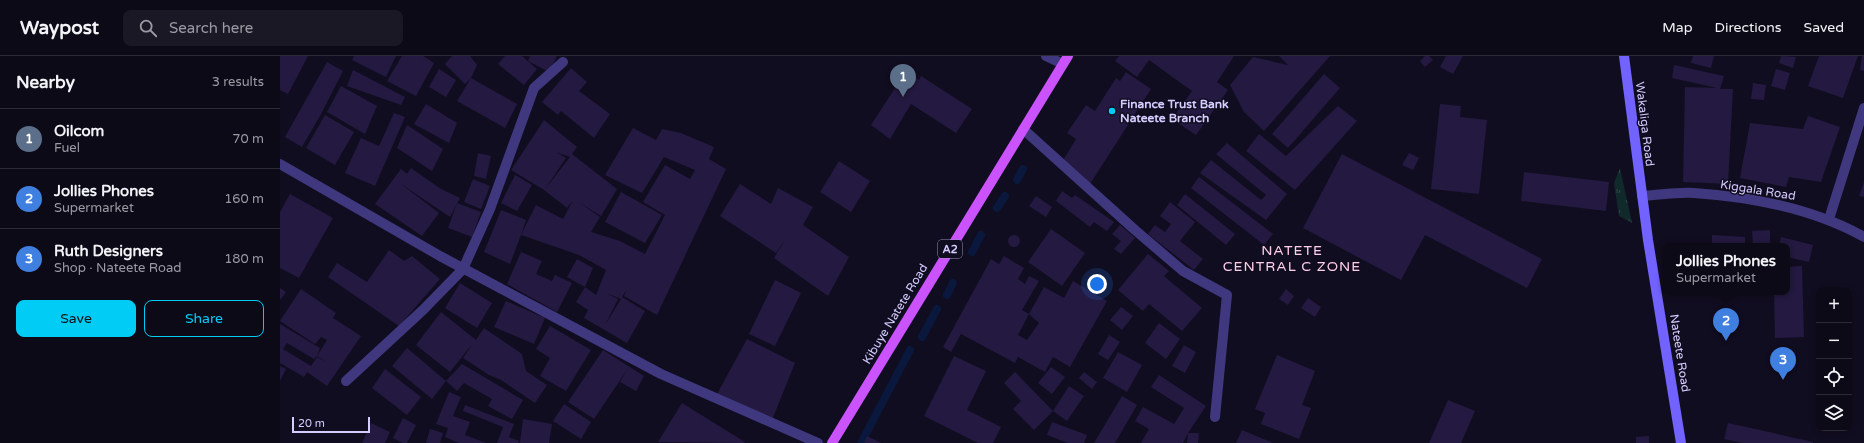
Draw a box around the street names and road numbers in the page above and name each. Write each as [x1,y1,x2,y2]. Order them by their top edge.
street label: Wakaliga Road [1633,81,1657,167]
street label: Kiggala Road [1719,177,1797,203]
road number: A2 [938,240,962,258]
street label: Kibuye Natete Road [860,261,930,367]
street label: Nateete Road [1667,313,1693,393]

